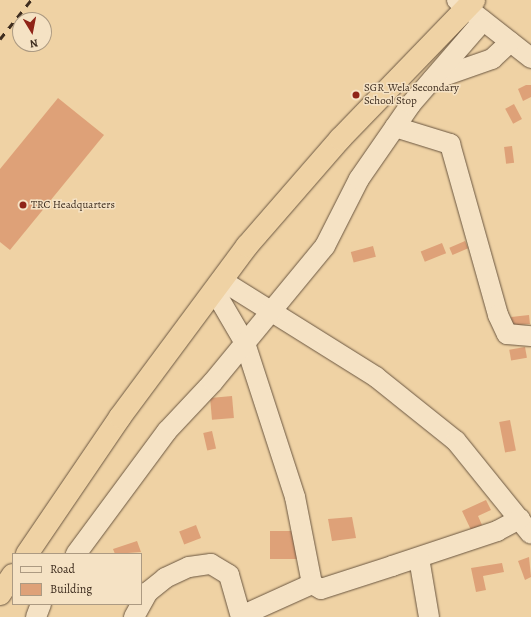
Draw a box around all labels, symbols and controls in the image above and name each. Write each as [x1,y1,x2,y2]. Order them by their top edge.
north arrow [12,12,52,52]
text: N [29,35,39,51]
place label: SGR_Wela Secondary School Stop [364,82,459,108]
marker: SGR_Wela Secondary School Stop [351,90,361,100]
place label: TRC Headquarters [31,198,115,212]
marker: TRC Headquarters [18,200,28,210]
legend [12,553,142,605]
text: Road [50,561,75,577]
text: Building [50,581,92,597]

